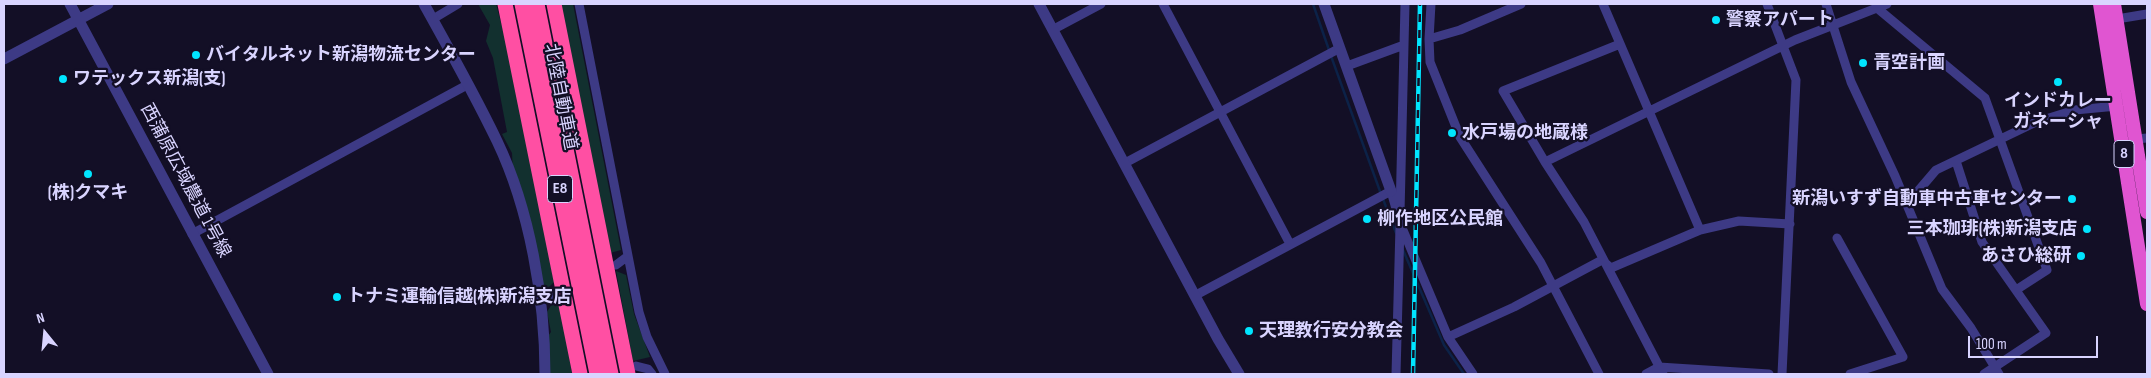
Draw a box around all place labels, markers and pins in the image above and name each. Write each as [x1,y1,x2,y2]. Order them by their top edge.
place label: 警察アパート [1726,9,1834,31]
marker: 警察アパート [1710,14,1722,26]
place label: バイタルネット新潟物流センター [206,44,476,66]
marker: バイタルネット新潟物流センター [190,49,202,61]
place label: 青空計画 [1873,52,1945,74]
marker: 青空計画 [1857,57,1869,69]
place label: ワテックス新潟(支) [73,68,225,90]
marker: ワテックス新潟(支) [57,73,69,85]
marker: インドカレー ガネーシャ [2052,76,2064,88]
place label: インドカレー ガネーシャ [2004,90,2112,132]
place label: 水戸場の地蔵様 [1462,122,1588,144]
marker: 水戸場の地蔵様 [1446,127,1458,139]
marker: (株)クマキ [82,168,94,180]
place label: (株)クマキ [48,182,128,204]
place label: 新潟いすず自動車中古車センター [1792,188,2062,210]
marker: 新潟いすず自動車中古車センター [2066,193,2078,205]
place label: 柳作地区公民館 [1377,208,1503,230]
marker: 柳作地区公民館 [1361,213,1373,225]
place label: 三本珈琲(株)新潟支店 [1907,218,2077,240]
marker: 三本珈琲(株)新潟支店 [2081,223,2093,235]
place label: あさひ総研 [1981,245,2071,267]
marker: あさひ総研 [2075,250,2087,262]
place label: トナミ運輸信越(株)新潟支店 [347,286,571,308]
marker: トナミ運輸信越(株)新潟支店 [331,291,343,303]
place label: 天理教行安分教会 [1259,320,1403,342]
marker: 天理教行安分教会 [1243,325,1255,337]

